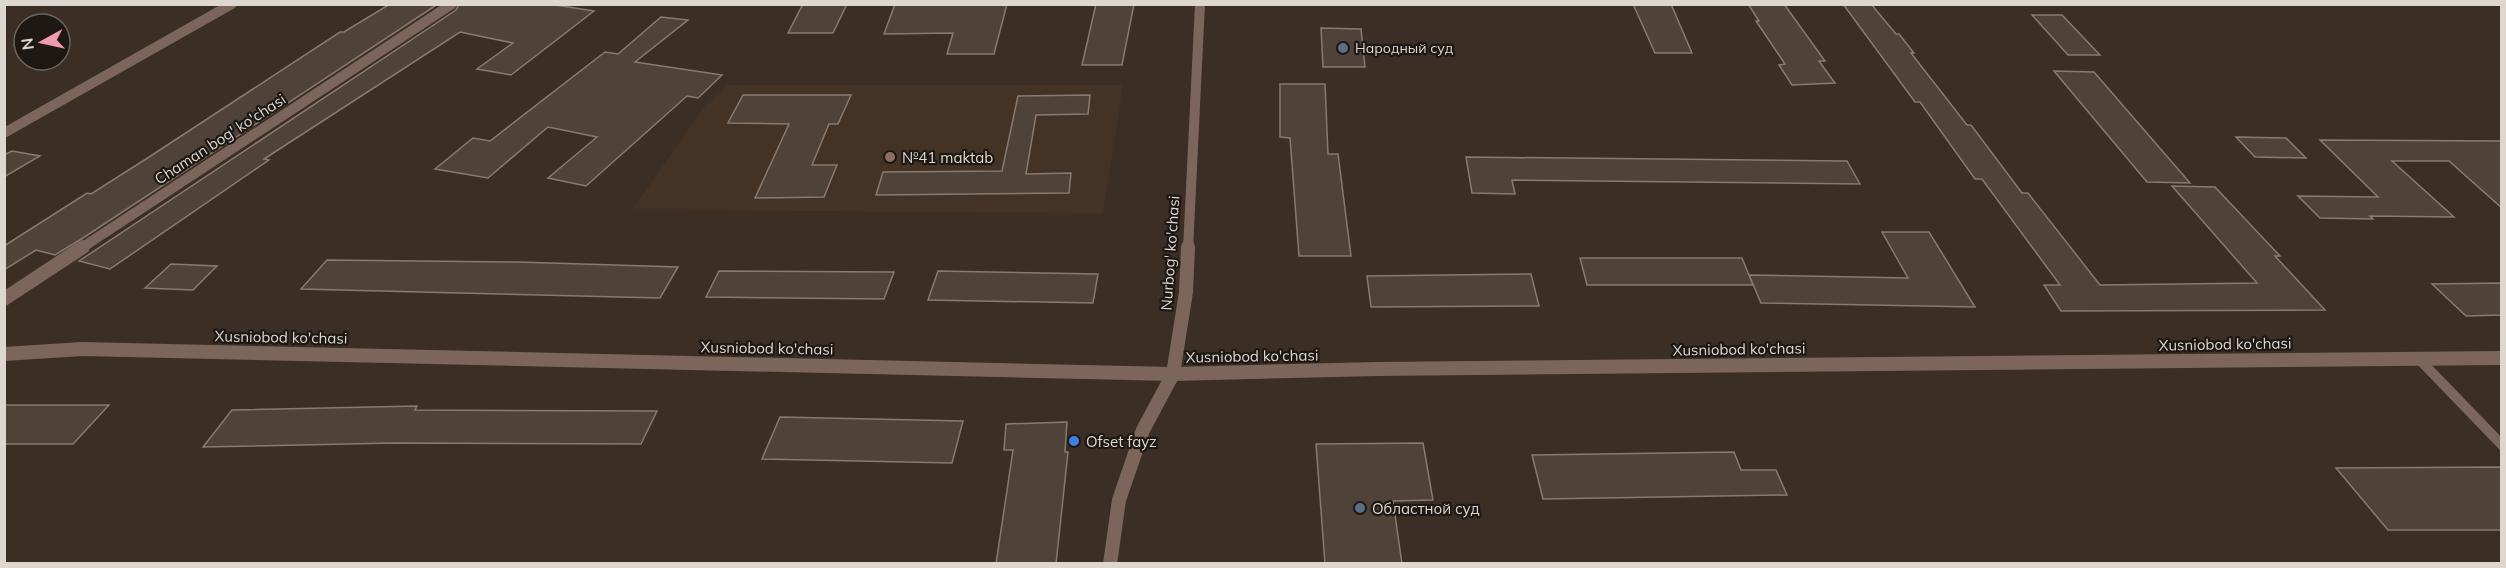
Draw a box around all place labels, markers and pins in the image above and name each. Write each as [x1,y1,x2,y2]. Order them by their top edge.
place label: Народный суд [1355,39,1454,57]
marker: Народный суд [1336,41,1350,55]
place label: №41 maktab [902,148,993,167]
marker: №41 maktab [883,150,897,164]
place label: Ofset fayz [1086,432,1157,451]
marker: Ofset fayz [1067,434,1081,448]
place label: Областной суд [1372,499,1480,518]
marker: Областной суд [1353,501,1367,515]

